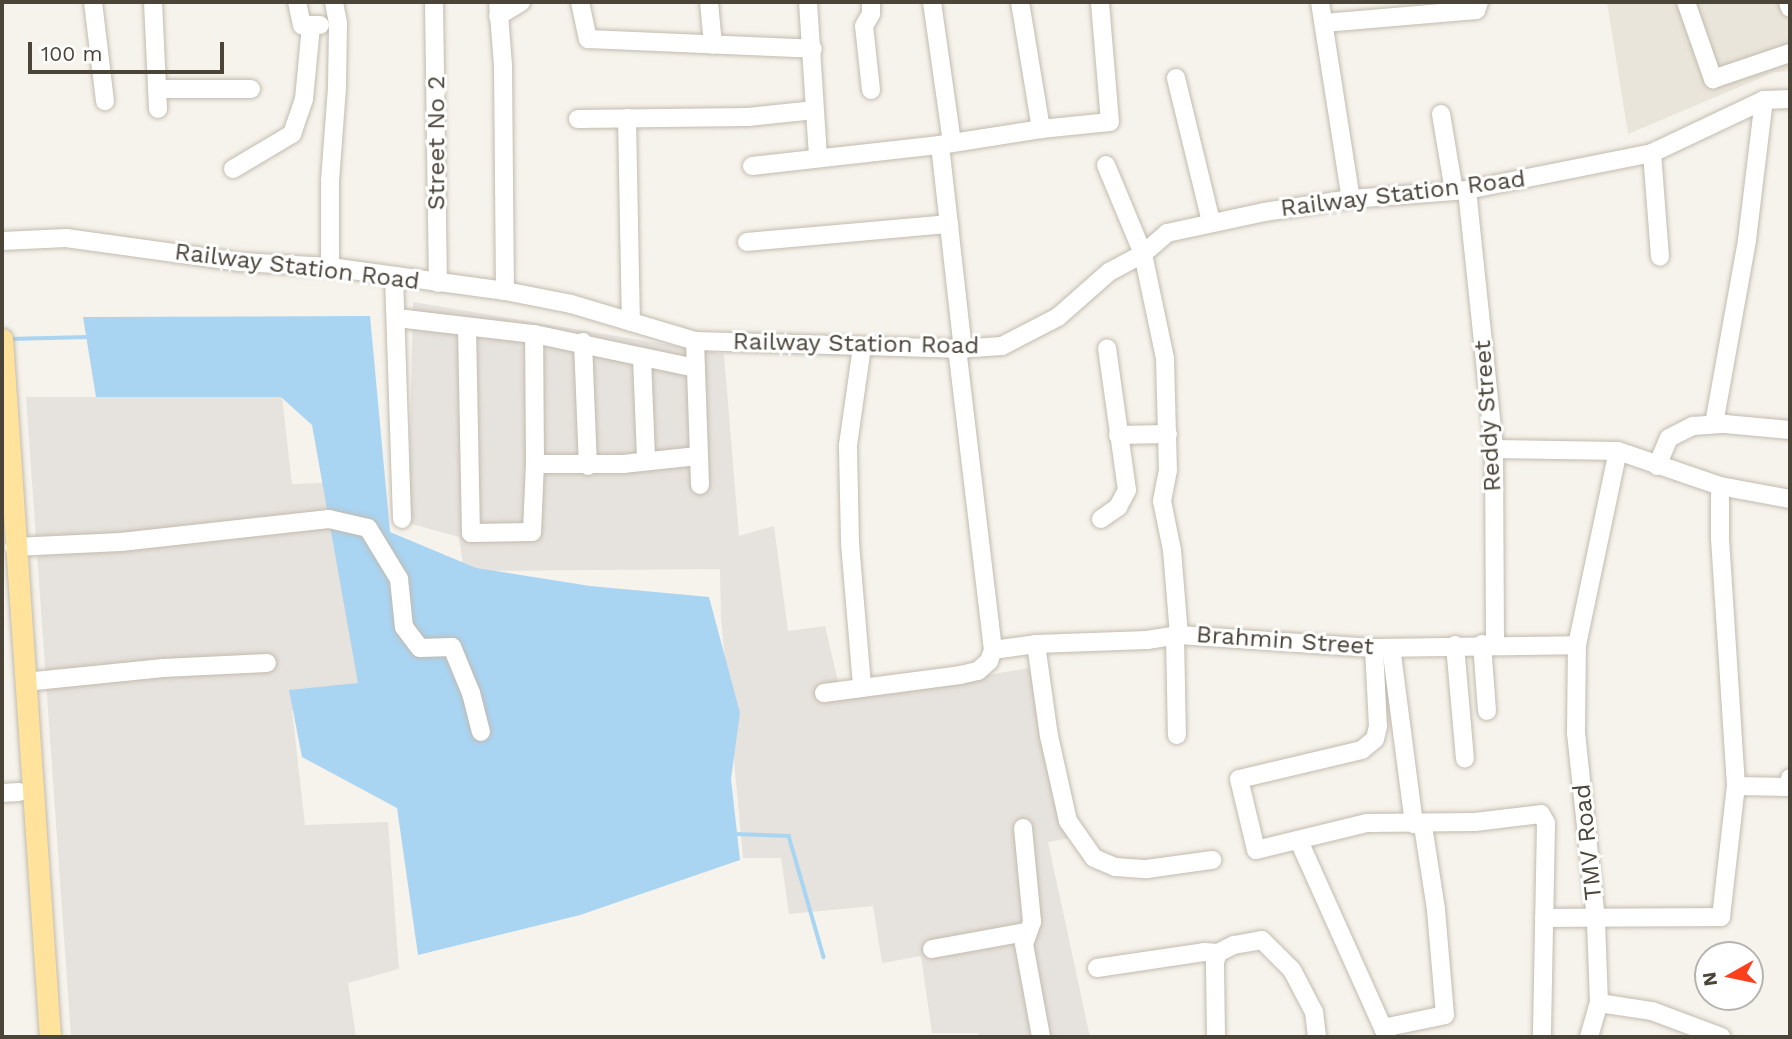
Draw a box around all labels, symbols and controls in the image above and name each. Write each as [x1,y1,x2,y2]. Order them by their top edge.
scale bar [32,28,228,72]
text: 100 m [41,41,103,66]
street label: Street No 2 [423,76,451,210]
street label: Railway Station Road [1279,165,1527,223]
street label: Railway Station Road [173,238,421,296]
street label: Railway Station Road [732,327,980,361]
street label: Reddy Street [1468,339,1508,493]
street label: Brahmin Street [1195,620,1375,662]
street label: TMV Road [1568,782,1608,902]
north arrow [1694,941,1764,1011]
text: N [1697,970,1722,988]

